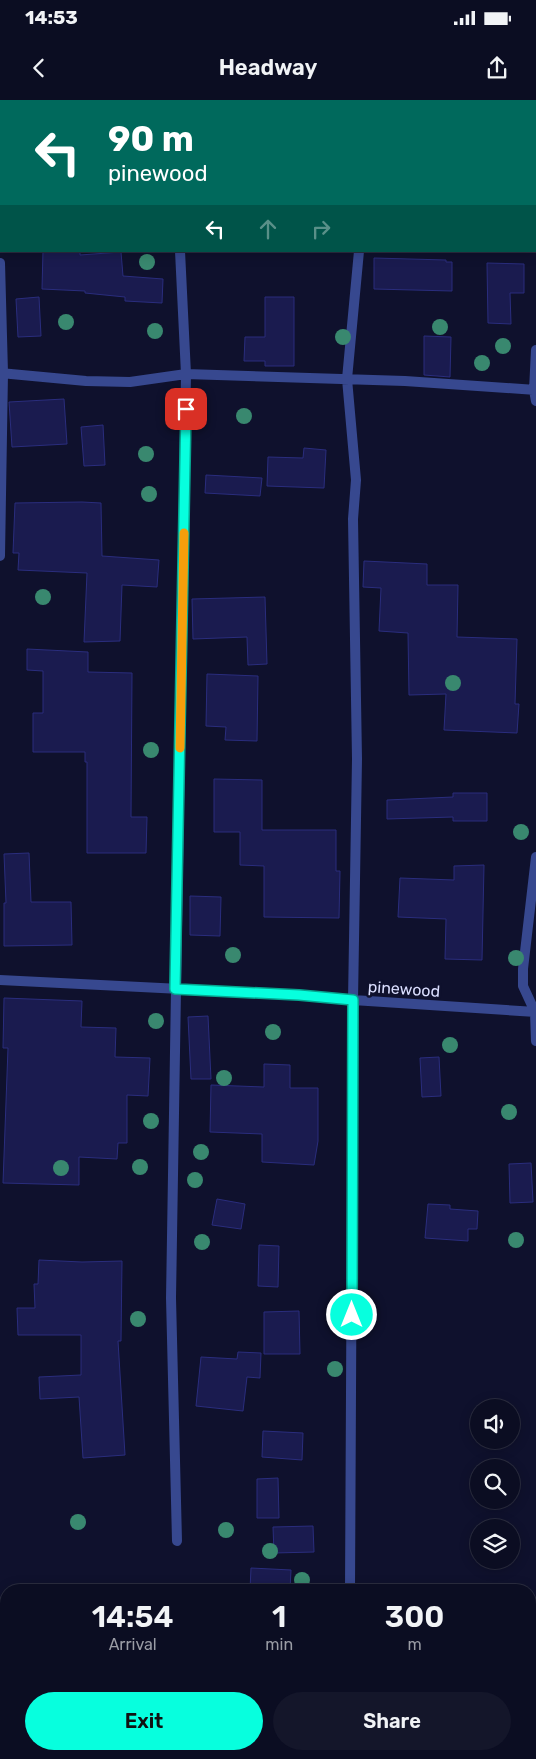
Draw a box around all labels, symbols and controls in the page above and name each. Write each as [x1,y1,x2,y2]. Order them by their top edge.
text: 14:53 [25,6,78,29]
icon: back [25,54,53,82]
text: Headway [219,54,317,81]
icon: share [483,54,511,82]
text: 90 m [108,118,194,160]
icon: left [25,120,90,185]
text: pinewood [108,160,207,187]
icon: left [201,215,229,243]
icon: ahead [254,215,282,243]
icon: right [307,215,335,243]
pin [165,388,207,430]
icon: arrive [172,395,200,423]
street label: pinewood [367,977,441,1001]
position arrow [325,1288,377,1340]
map controls [470,1399,520,1569]
button: sound [470,1399,520,1449]
button: search [470,1459,520,1509]
button: layers [470,1519,520,1569]
text: 14:54 [92,1599,174,1635]
text: 1 [272,1599,286,1635]
text: 300 [385,1599,444,1635]
text: Arrival [109,1635,157,1654]
text: min [265,1635,293,1654]
text: m [407,1635,422,1654]
button: Exit [25,1692,263,1750]
button: Share [273,1692,511,1750]

